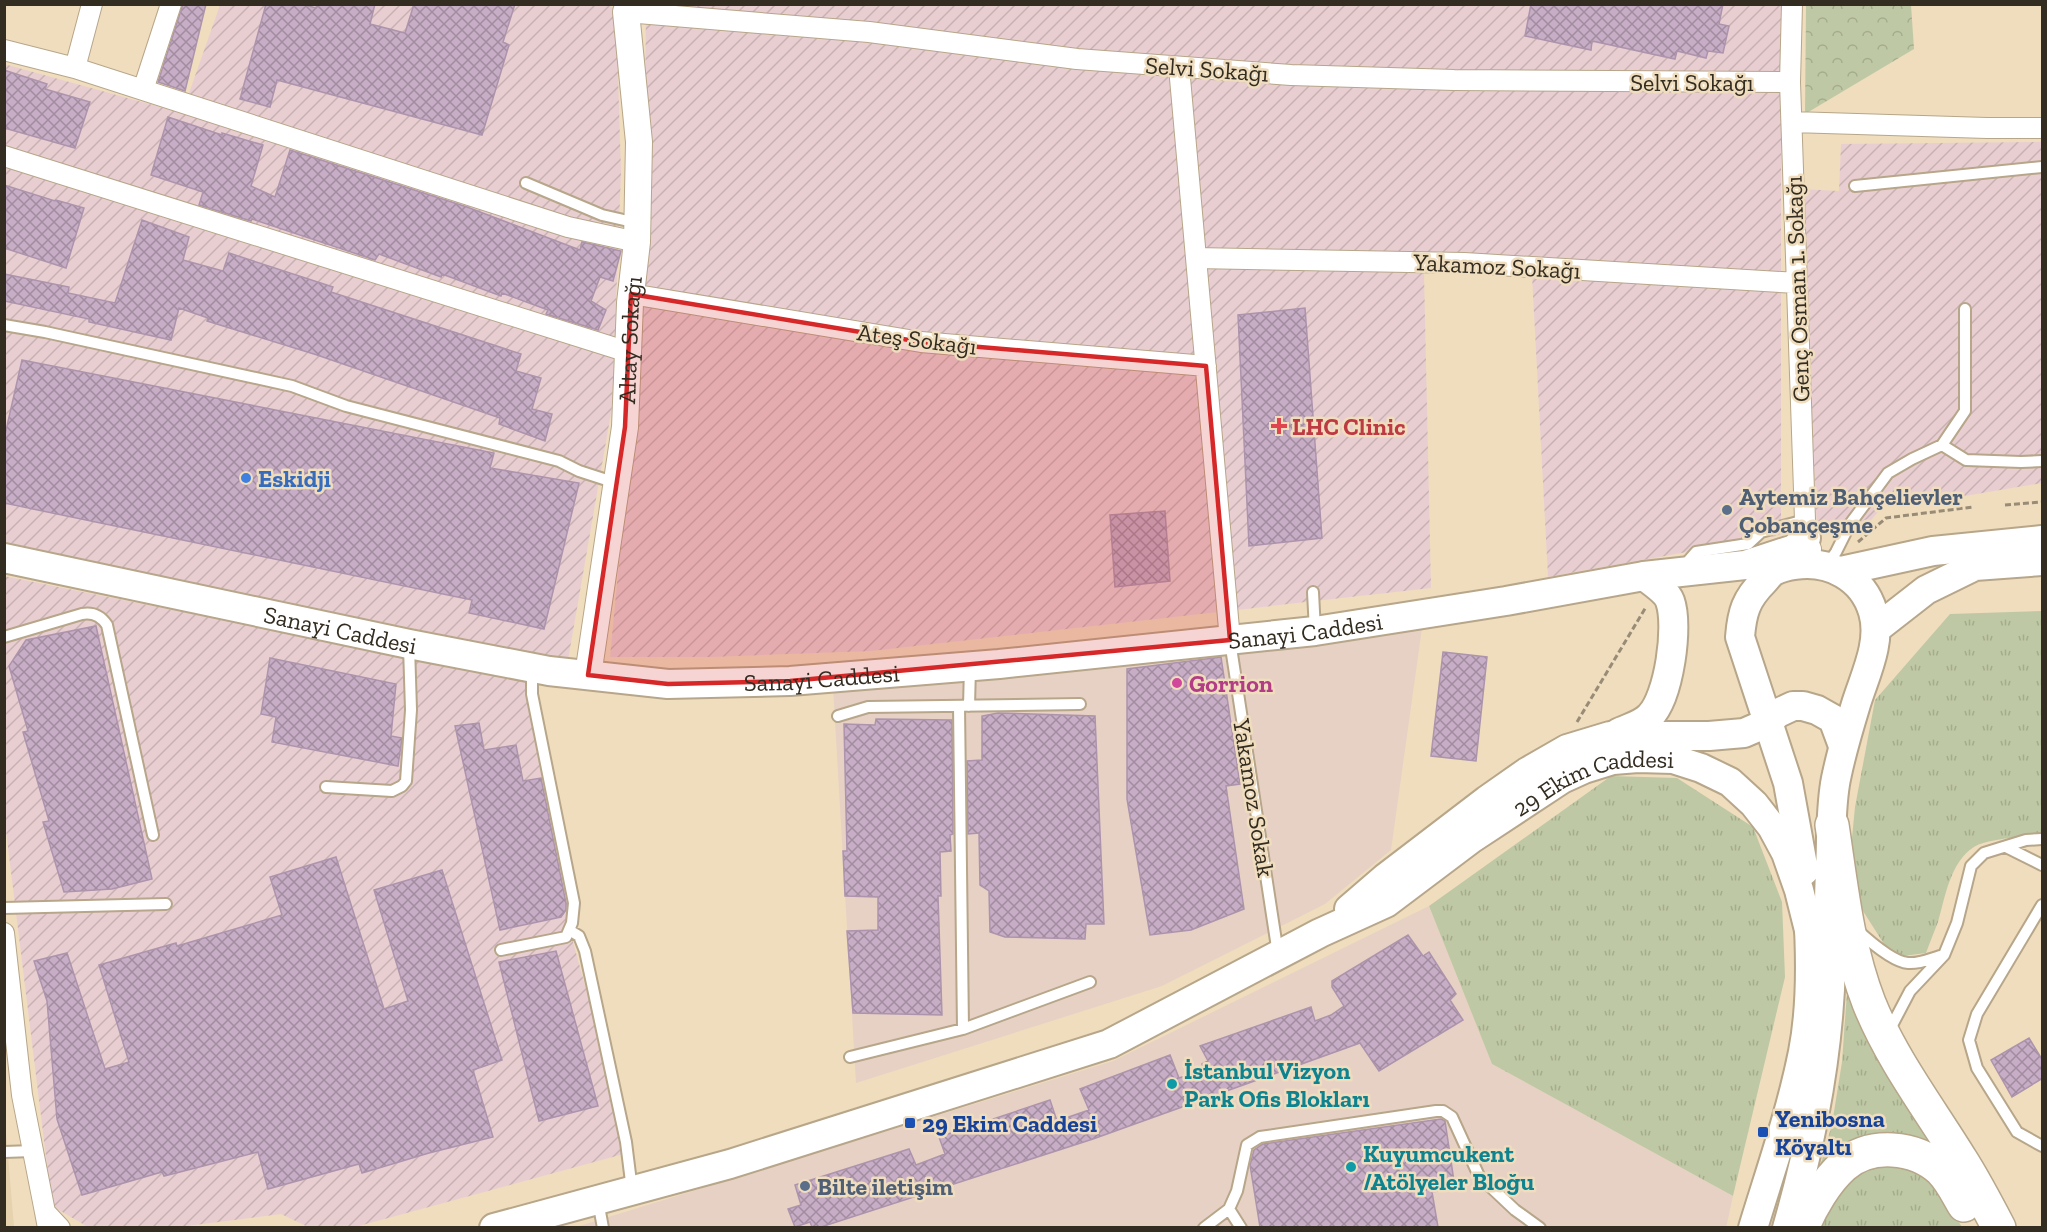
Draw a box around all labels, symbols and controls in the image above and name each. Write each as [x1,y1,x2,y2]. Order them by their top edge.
street label: Selvi Sokağı [1144,50,1270,88]
street label: Selvi Sokağı [1630,68,1754,97]
street label: Genç Osman 1. Sokağı [1779,175,1815,403]
street label: Yakamoz Sokağı [1412,247,1582,285]
street label: Altay Sokağı [611,274,648,404]
street label: Ateş Sokağı [855,317,979,361]
place label: LHC Clinic [1292,412,1406,441]
marker: LHC Clinic [1270,417,1288,435]
place label: Eskidji [258,464,331,493]
marker: Eskidji [239,471,253,485]
place label: Aytemiz Bahçelievler Çobançeşme [1739,482,1963,539]
marker: Aytemiz Bahçelievler Çobançeşme [1720,503,1734,517]
street label: Sanayi Caddesi [261,599,420,660]
street label: Sanayi Caddesi [1226,606,1385,655]
street label: Sanayi Caddesi [743,658,901,697]
place label: Gorrion [1189,669,1273,698]
marker: Gorrion [1170,676,1184,690]
street label: Yakamoz Sokak [1227,716,1281,880]
street label: 29 Ekim Caddesi [1507,743,1675,822]
place label: İstanbul Vizyon Park Ofis Blokları [1184,1056,1370,1113]
marker: İstanbul Vizyon Park Ofis Blokları [1165,1077,1179,1091]
place label: Yenibosna Köyaltı [1775,1104,1885,1161]
place label: 29 Ekim Caddesi [922,1109,1097,1138]
marker: 29 Ekim Caddesi [903,1116,917,1130]
marker: Yenibosna Köyaltı [1756,1125,1770,1139]
place label: Kuyumcukent /Atölyeler Bloğu [1363,1139,1534,1196]
marker: Kuyumcukent /Atölyeler Bloğu [1344,1160,1358,1174]
place label: Bilte iletişim [817,1172,953,1201]
marker: Bilte iletişim [798,1179,812,1193]

